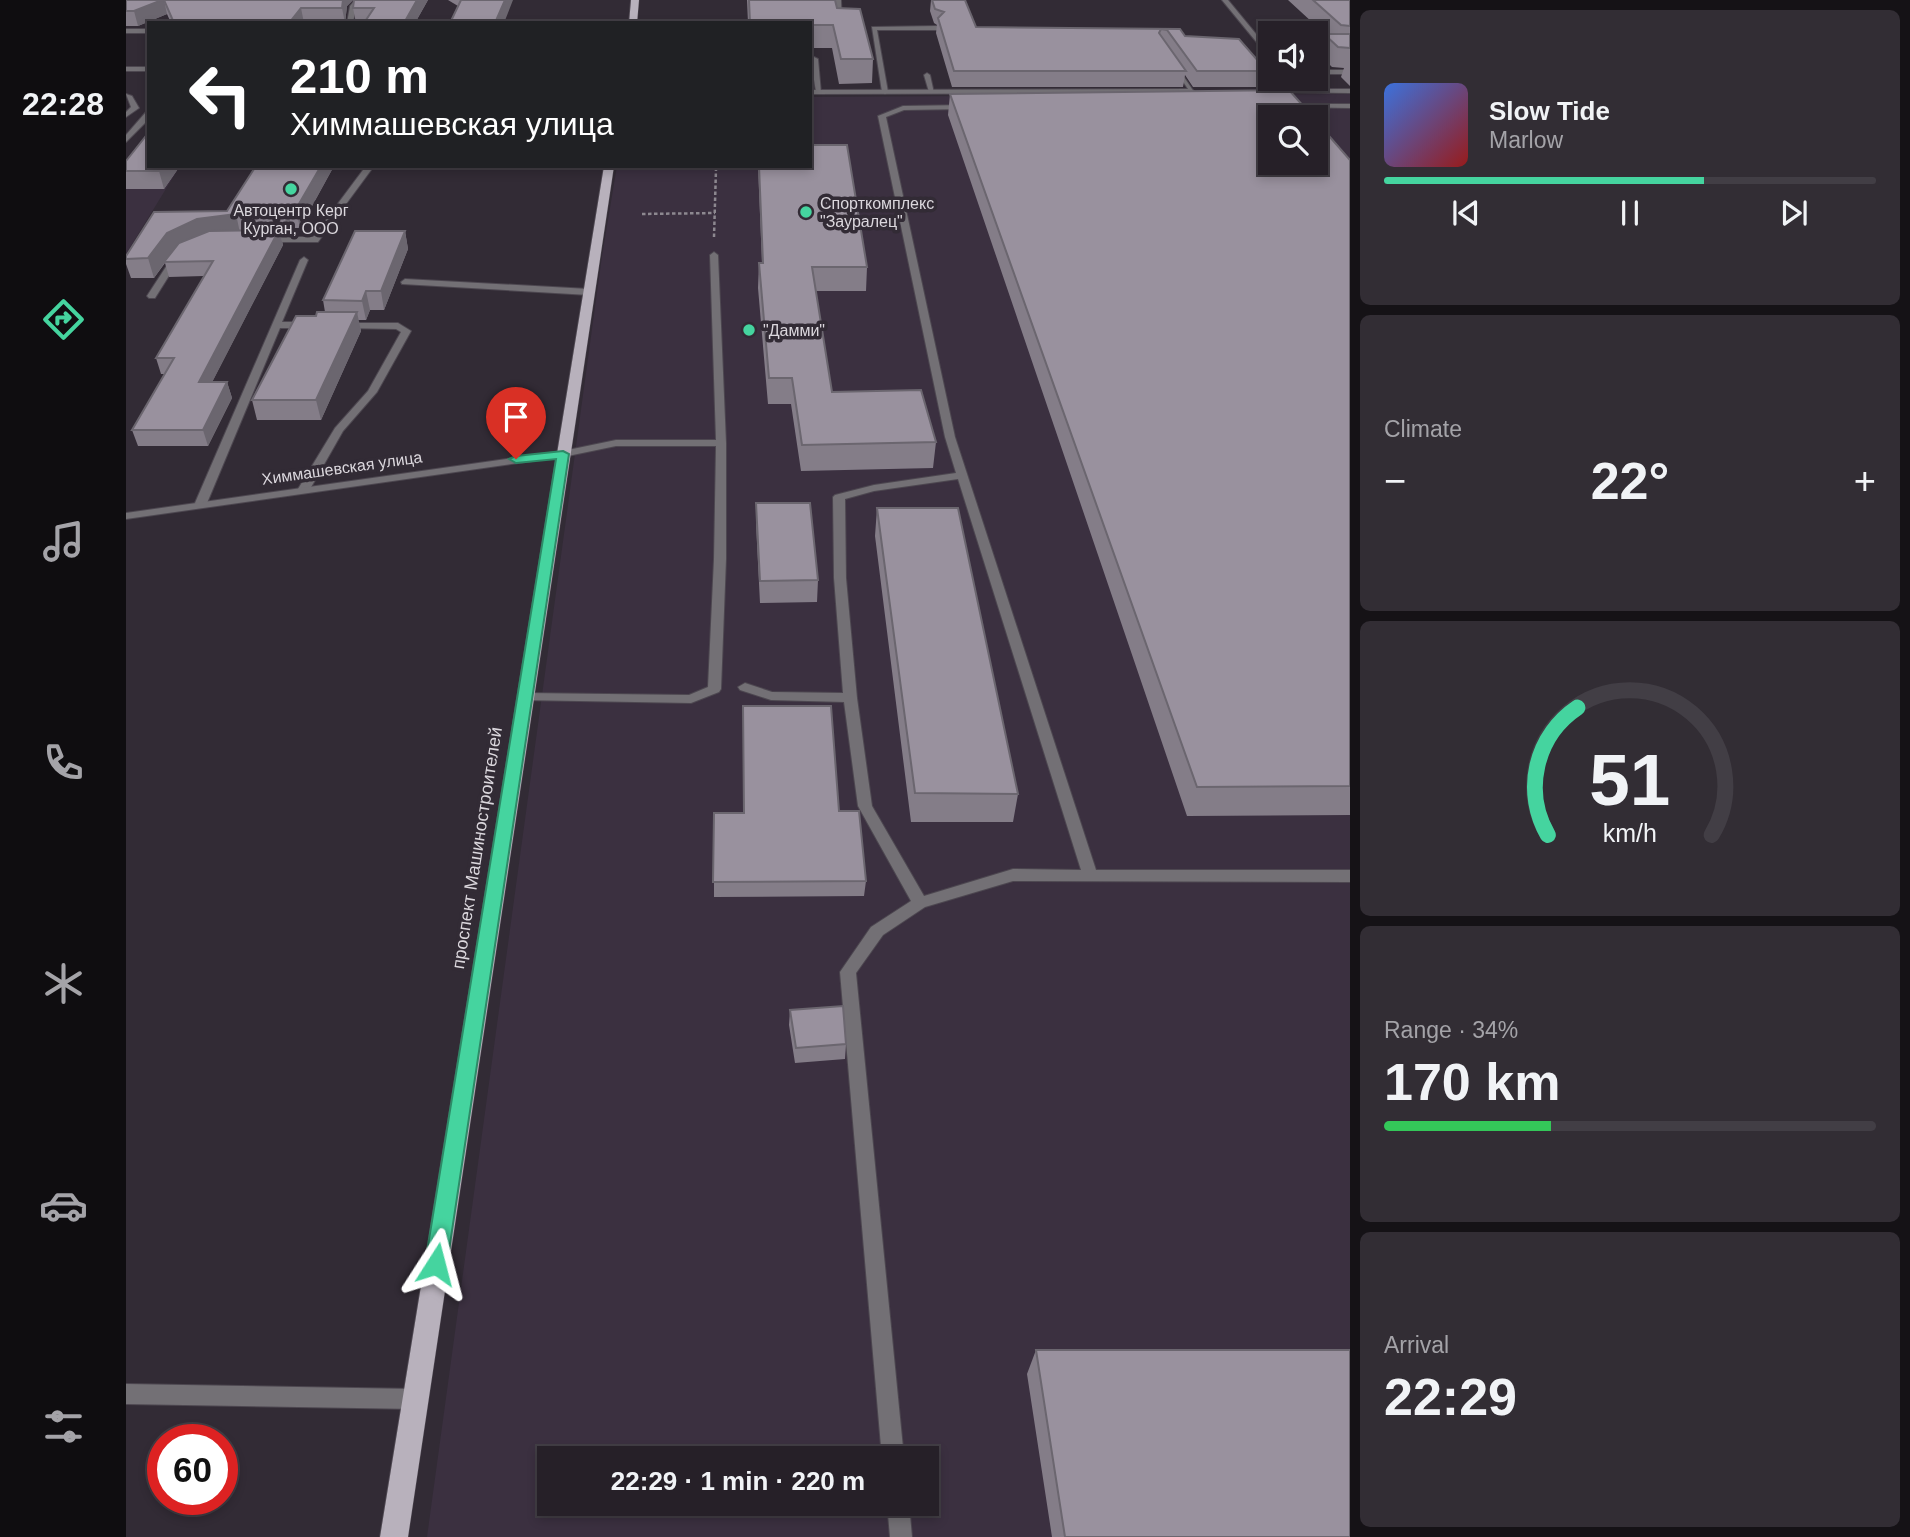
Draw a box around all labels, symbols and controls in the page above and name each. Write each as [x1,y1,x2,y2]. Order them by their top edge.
map controls [1258,21,1328,175]
button: sound [1258,21,1328,91]
icon: left [175,49,266,140]
text: 210 m [290,49,429,103]
text: 22:28 [22,86,104,122]
text: Slow Tide [1489,96,1610,126]
button: search [1258,105,1328,175]
text: Химмашевская улица [290,106,614,142]
text: Marlow [1489,127,1563,153]
marker: Автоцентр Керг Курган, ООО [283,181,299,197]
icon: previous [1447,194,1485,232]
icon: pause [1611,194,1649,232]
icon: next [1775,194,1813,232]
place label: Спорткомплекс "Зауралец" [820,195,934,230]
place label: Автоцентр Керг Курган, ООО [233,202,349,237]
marker: Спорткомплекс "Зауралец" [798,204,814,220]
icon: directions [39,295,88,344]
marker: "Дамми" [741,322,757,338]
place label: "Дамми" [763,322,825,339]
pin [486,387,546,459]
icon: arrive [497,398,535,436]
text: Climate [1384,416,1462,442]
street label: Химмашевская улица [261,448,423,488]
text: 22° [1591,452,1669,510]
text: − [1384,460,1406,502]
text: + [1854,460,1876,502]
icon: music [39,517,88,566]
street label: проспект Машиностроителей [448,726,506,970]
icon: phone [39,738,88,787]
text: 51 [1590,739,1670,820]
text: km/h [1603,818,1657,846]
icon: climate [39,959,88,1008]
text: Range · 34% [1384,1017,1518,1043]
text: 170 km [1384,1053,1560,1111]
icon: car [39,1181,88,1230]
position arrow [399,1227,473,1301]
text: Arrival [1384,1332,1449,1358]
text: 22:29 [1384,1368,1517,1426]
icon: filters [39,1402,88,1451]
speed limit sign: 60 [147,1424,238,1515]
text: 22:29 · 1 min · 220 m [611,1466,865,1496]

